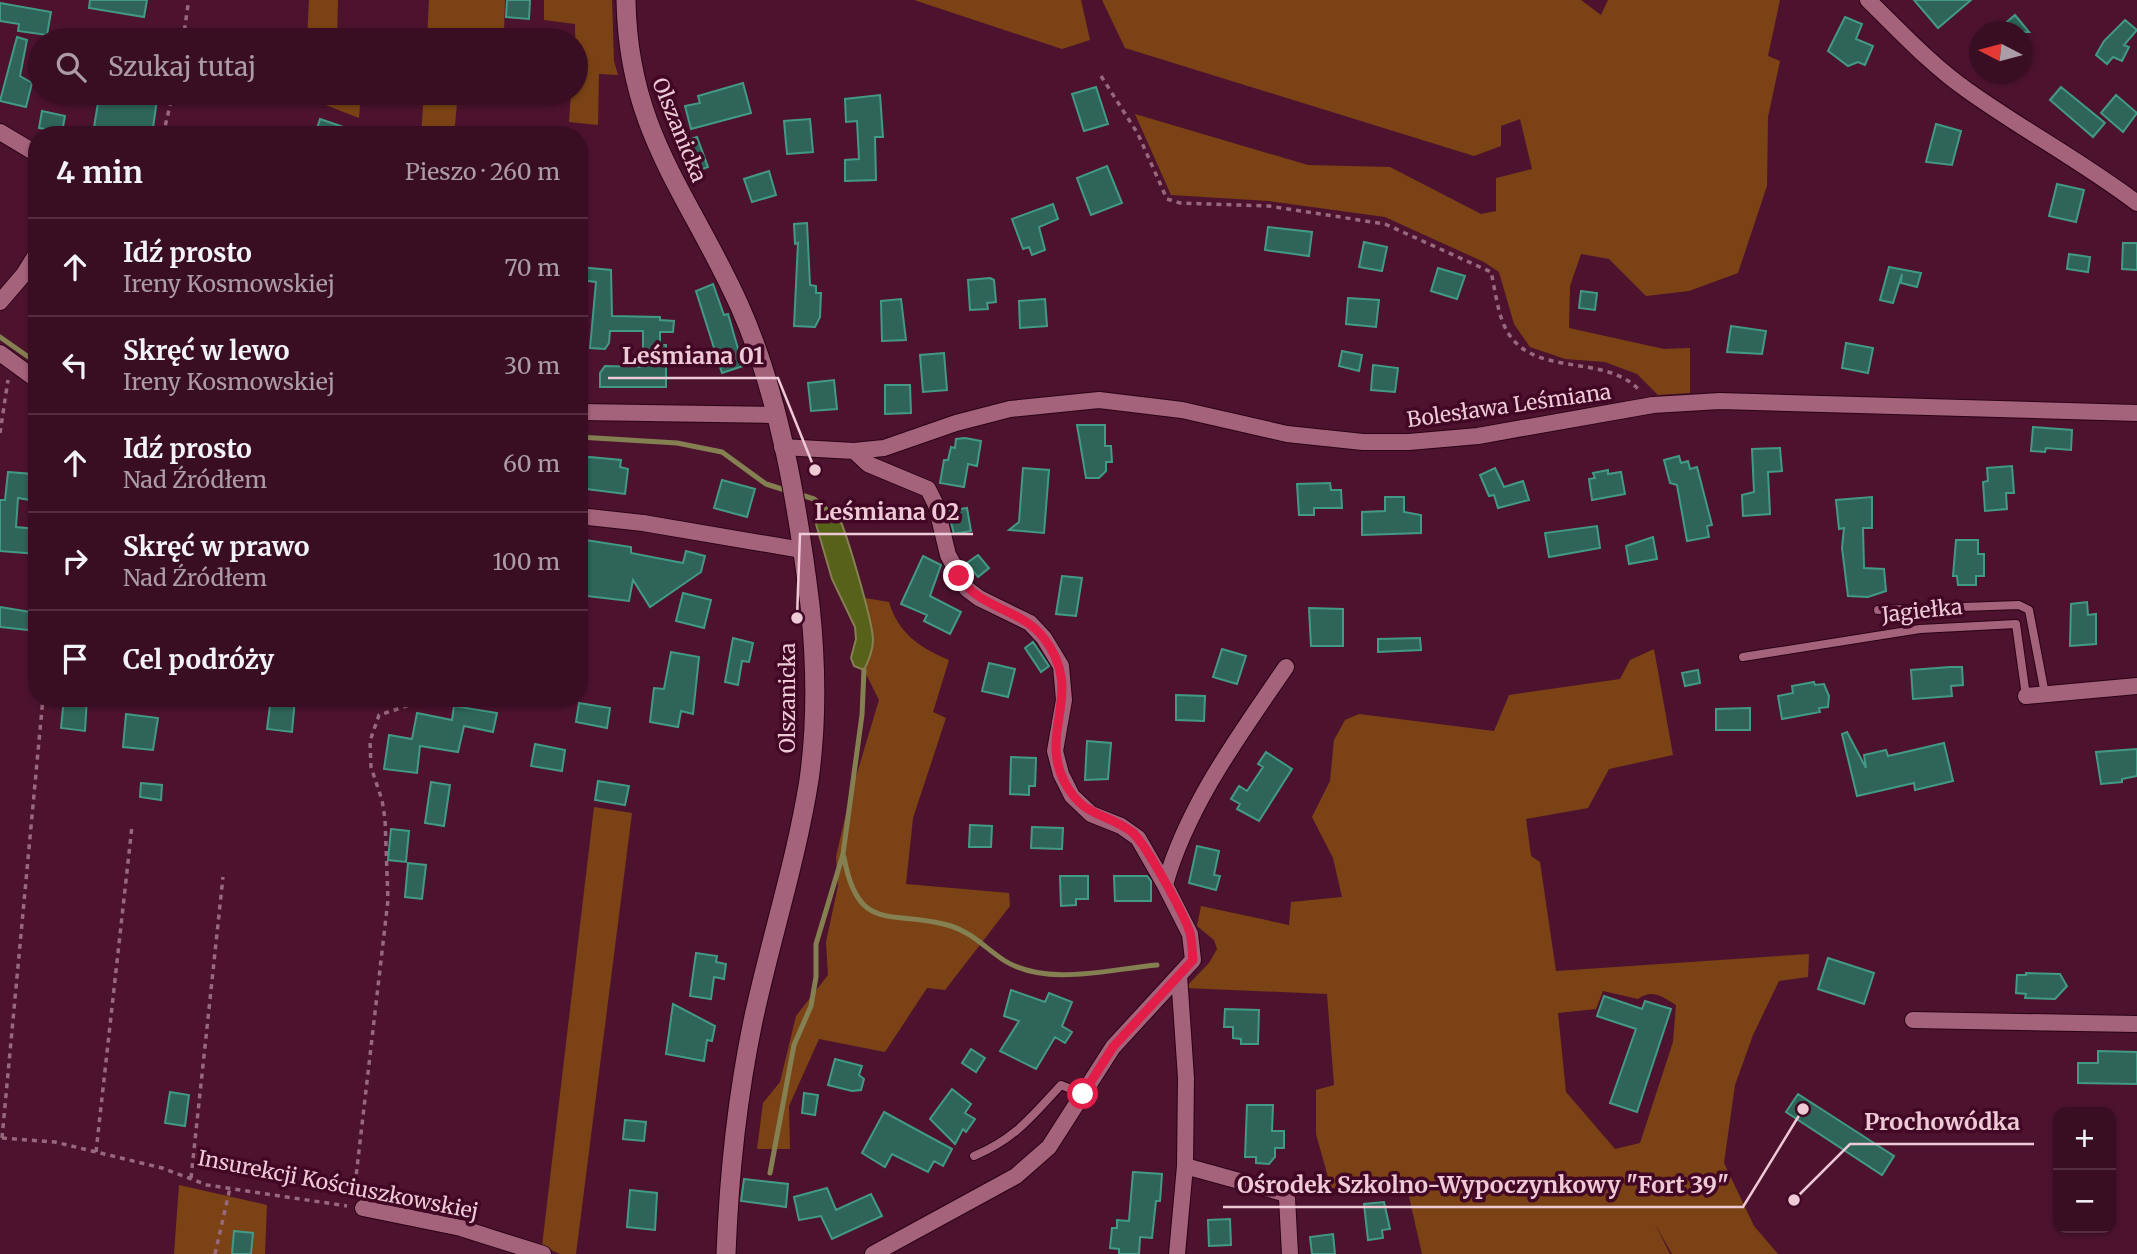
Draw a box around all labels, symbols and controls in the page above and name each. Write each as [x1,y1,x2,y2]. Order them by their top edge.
north arrow [1969,21,2032,84]
search box [28,28,588,105]
icon: search [52,48,90,86]
text: Szukaj tutaj [108,50,256,83]
street label: Olszanicka [646,74,713,186]
text: 4 min [56,153,143,191]
text: Pieszo · 260 m [405,157,560,186]
text: Idź prosto [123,236,252,269]
icon: ahead [56,248,94,286]
text: 70 m [504,253,560,282]
text: Ireny Kosmowskiej [123,269,335,298]
text: Skręć w lewo [123,334,290,367]
callout: Leśmiana 01 [608,334,778,378]
text: Leśmiana 01 [622,341,764,370]
icon: left [56,346,94,384]
text: 30 m [504,351,560,380]
text: Ireny Kosmowskiej [123,367,335,396]
street label: Bolesława Leśmiana [1405,378,1613,433]
text: Idź prosto [123,432,252,465]
icon: ahead [56,444,94,482]
text: 60 m [503,449,560,478]
text: Nad Źródłem [123,465,267,494]
callout: Leśmiana 02 [800,490,973,534]
text: Leśmiana 02 [815,497,959,526]
text: Skręć w prawo [123,530,310,563]
icon: right [56,542,94,580]
text: 100 m [492,547,560,576]
route end [943,560,974,591]
text: Nad Źródłem [123,563,267,592]
street label: Jagiełka [1879,593,1964,628]
icon: arrive [56,640,94,678]
text: Cel podróży [123,643,274,676]
street label: Olszanicka [774,643,801,753]
route start [1067,1078,1098,1109]
callout: Prochowódka [1850,1100,2034,1144]
text: Prochowódka [1864,1107,2020,1136]
map controls [2053,1107,2116,1233]
button: + [2053,1107,2116,1170]
street label: Insurekcji Kościuszkowskiej [195,1144,481,1225]
callout: Ośrodek Szkolno-Wypoczynkowy "Fort 39" [1223,1163,1743,1207]
text: Ośrodek Szkolno-Wypoczynkowy "Fort 39" [1237,1170,1729,1199]
button: − [2053,1170,2116,1233]

